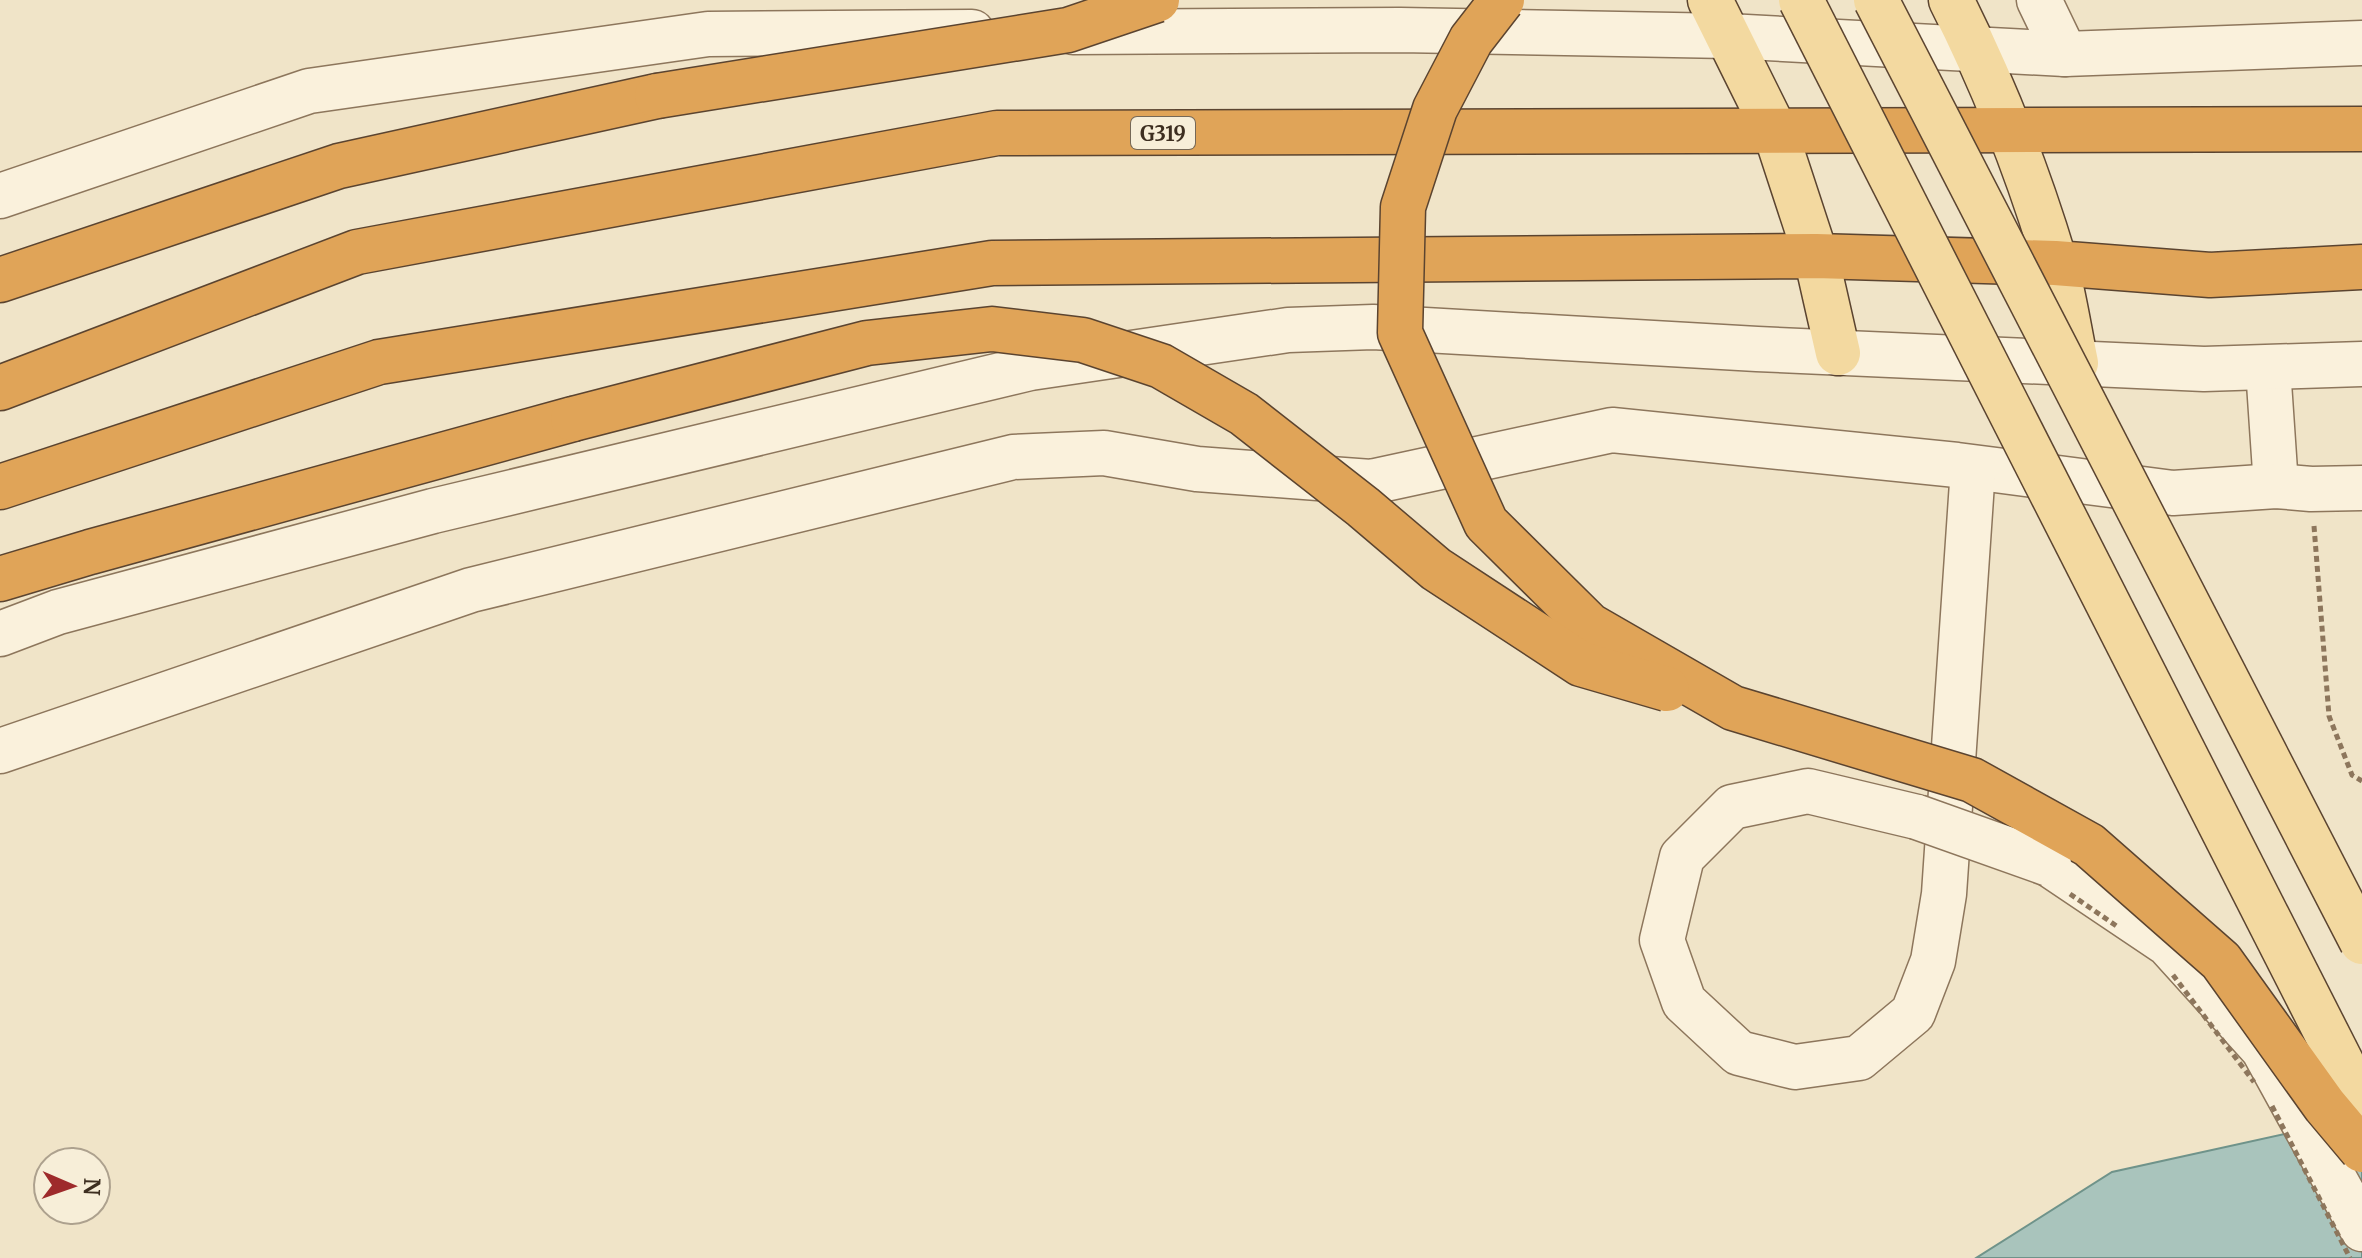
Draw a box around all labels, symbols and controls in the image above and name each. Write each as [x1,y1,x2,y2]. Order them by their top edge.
road number: G319 [1131,117,1195,149]
north arrow [32,1146,112,1226]
text: N [78,1178,106,1196]

